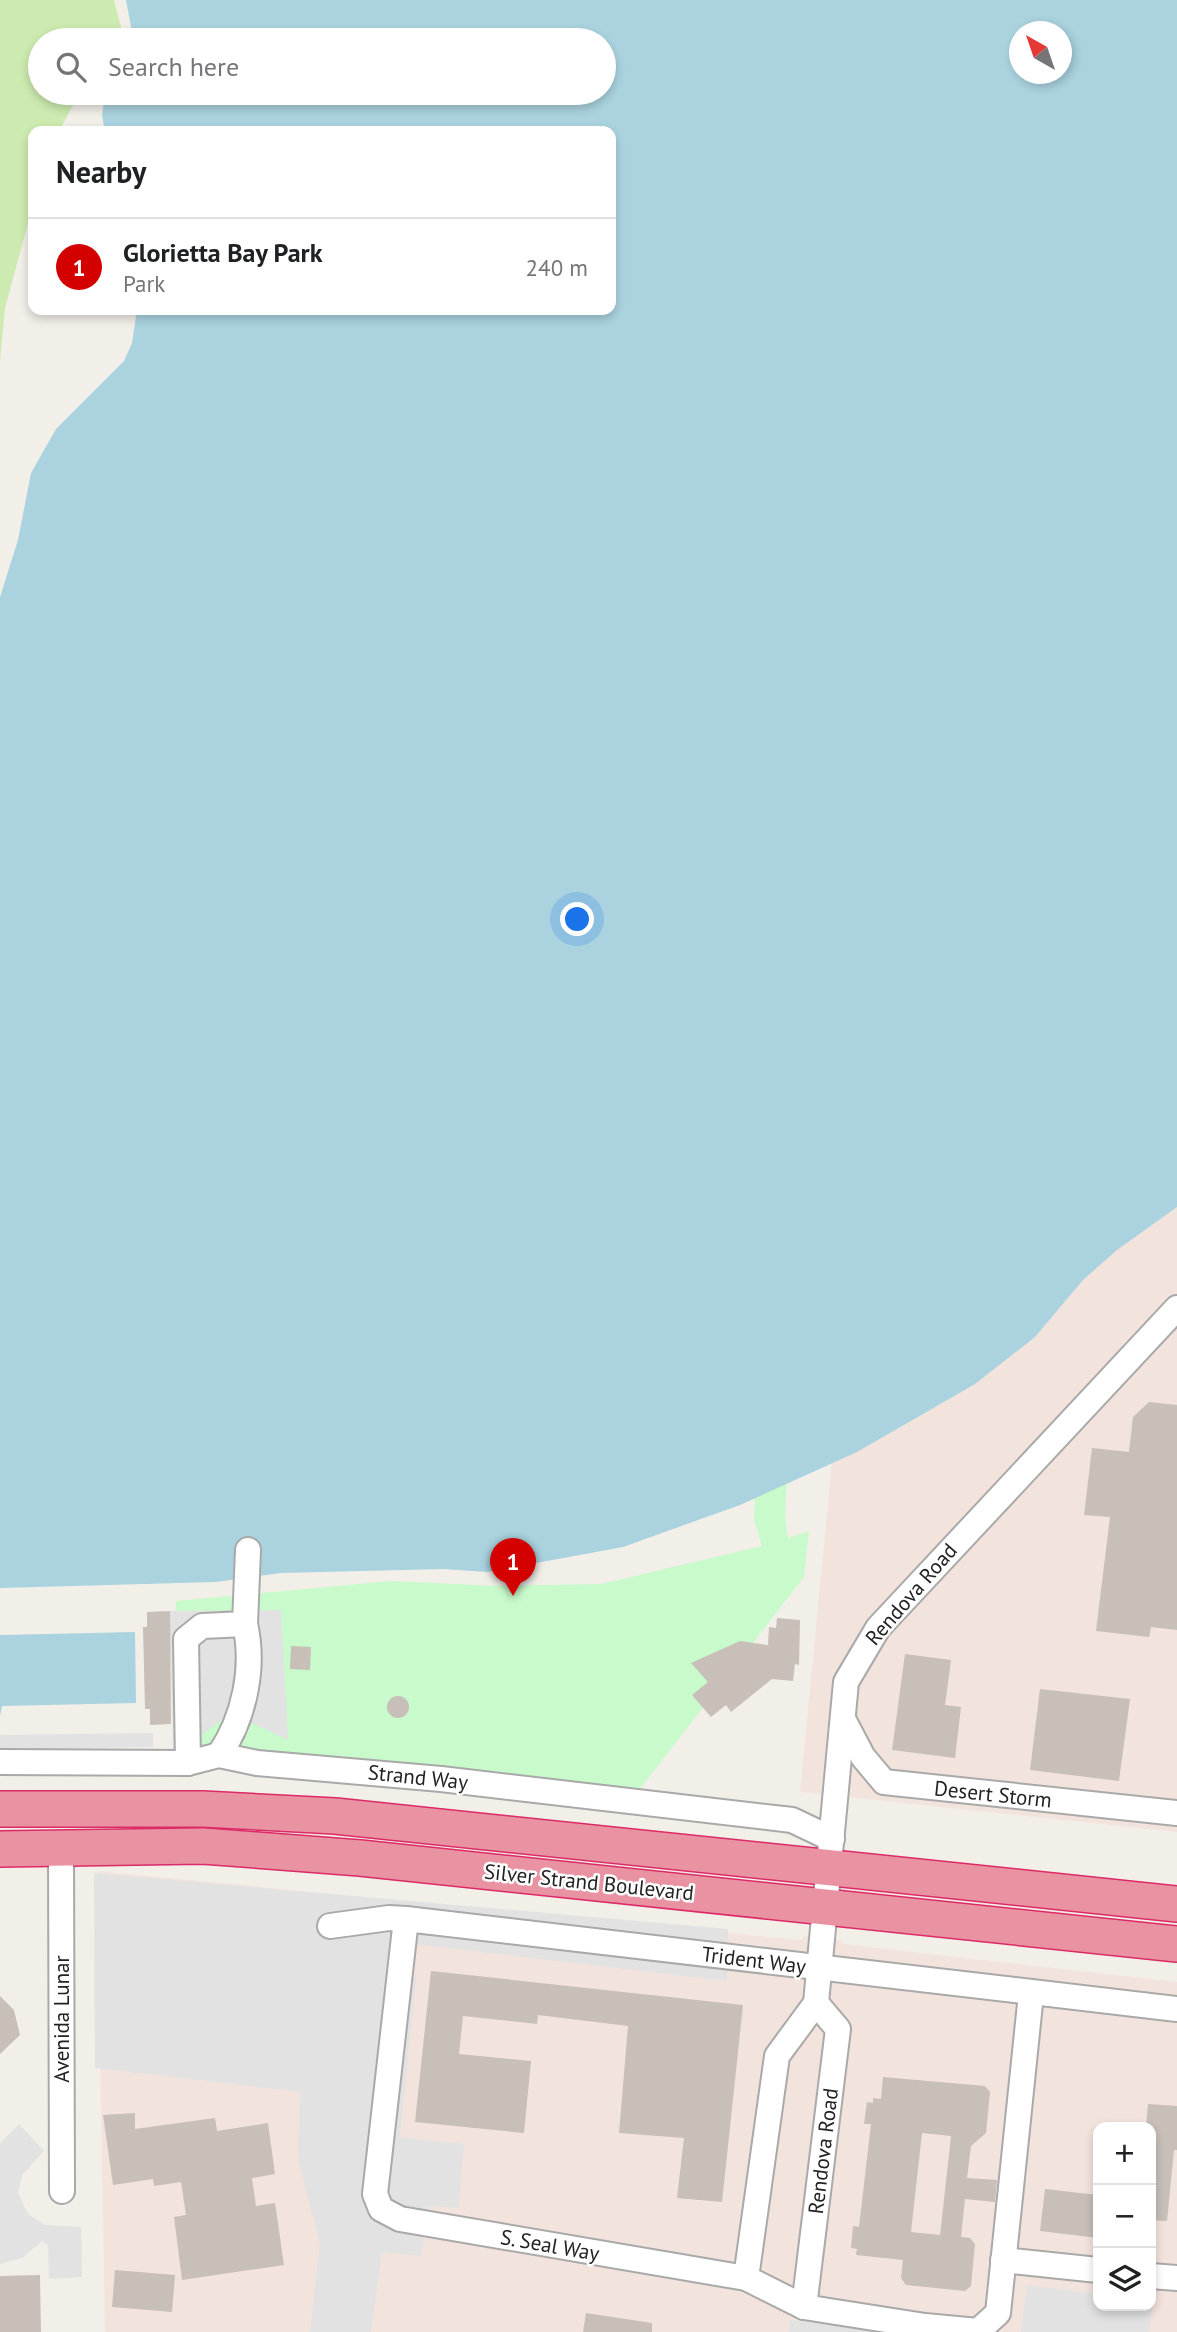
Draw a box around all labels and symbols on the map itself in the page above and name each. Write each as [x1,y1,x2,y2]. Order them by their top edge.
north arrow [1009,21,1072,84]
your location [560,902,594,936]
street label: Rendova Road [859,1537,963,1651]
pin: 1 [490,1538,536,1596]
street label: Strand Way [367,1758,470,1796]
street label: Desert Storm [933,1774,1053,1814]
street label: Silver Strand Boulevard [483,1858,695,1906]
street label: Trident Way [700,1940,808,1980]
street label: Avenida Lunar [48,1955,75,2083]
street label: Rendova Road [802,2087,844,2215]
street label: S. Seal Way [498,2223,602,2267]

